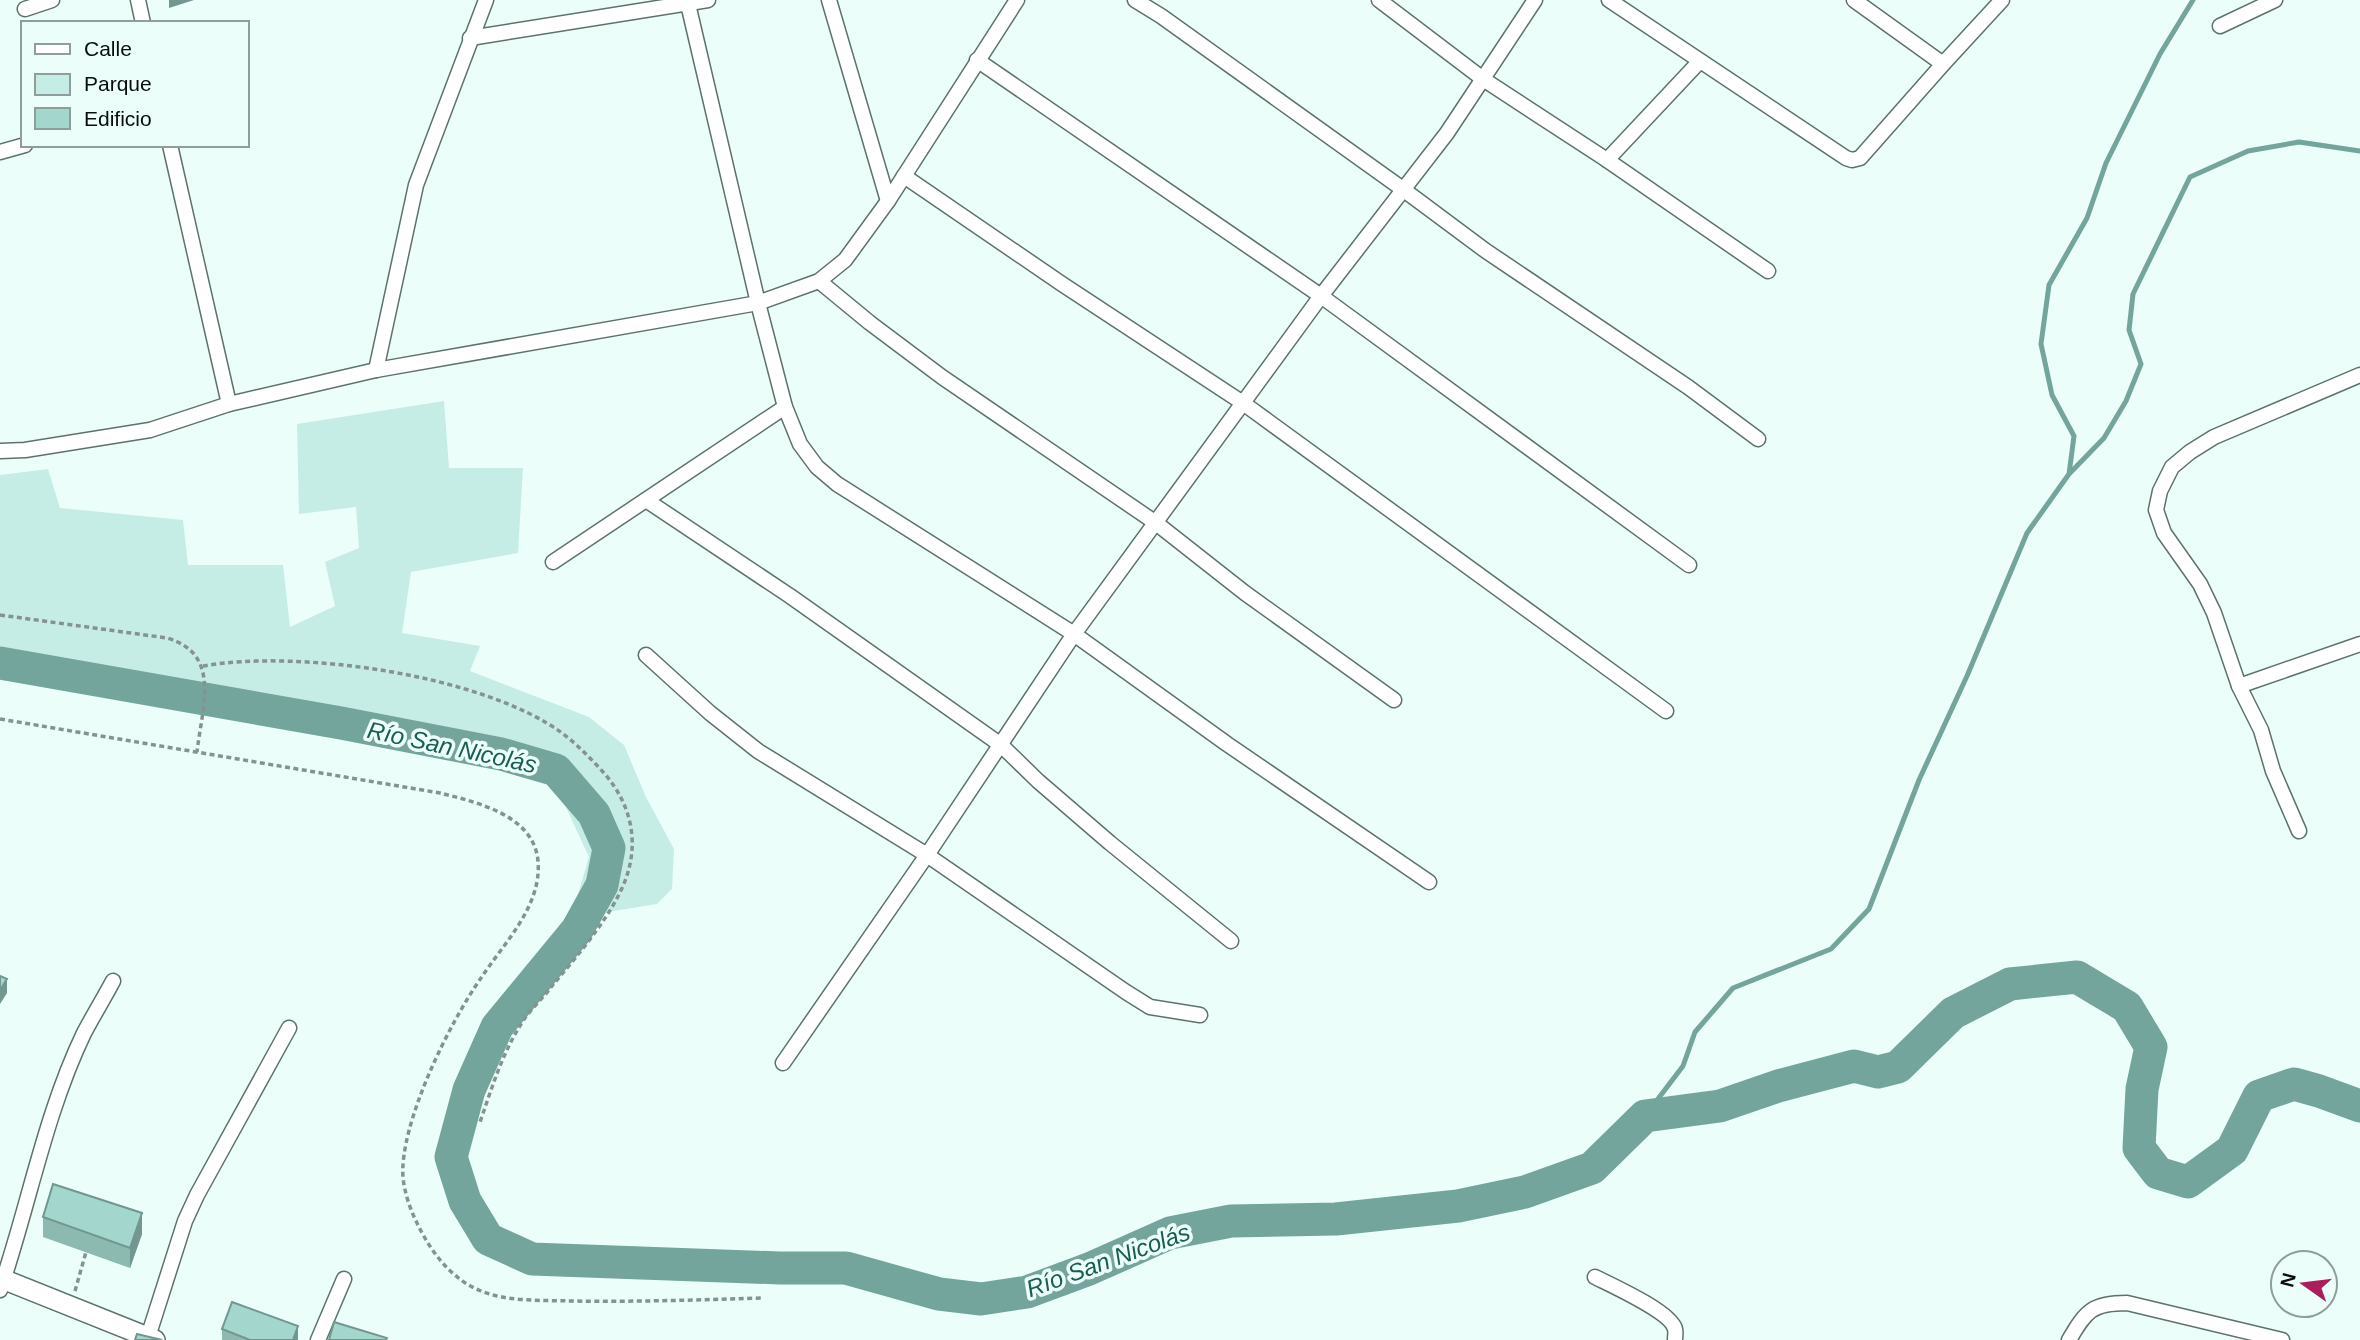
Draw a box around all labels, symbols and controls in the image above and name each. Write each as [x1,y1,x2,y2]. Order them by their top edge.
legend [21,21,248,147]
text: Calle [84,37,132,60]
text: Parque [84,72,152,95]
text: Edificio [84,107,152,130]
water label: Río San Nicolás [365,716,539,778]
water label: Río San Nicolás [1023,1218,1193,1302]
north arrow [2269,1249,2339,1319]
text: N [2276,1271,2300,1289]

